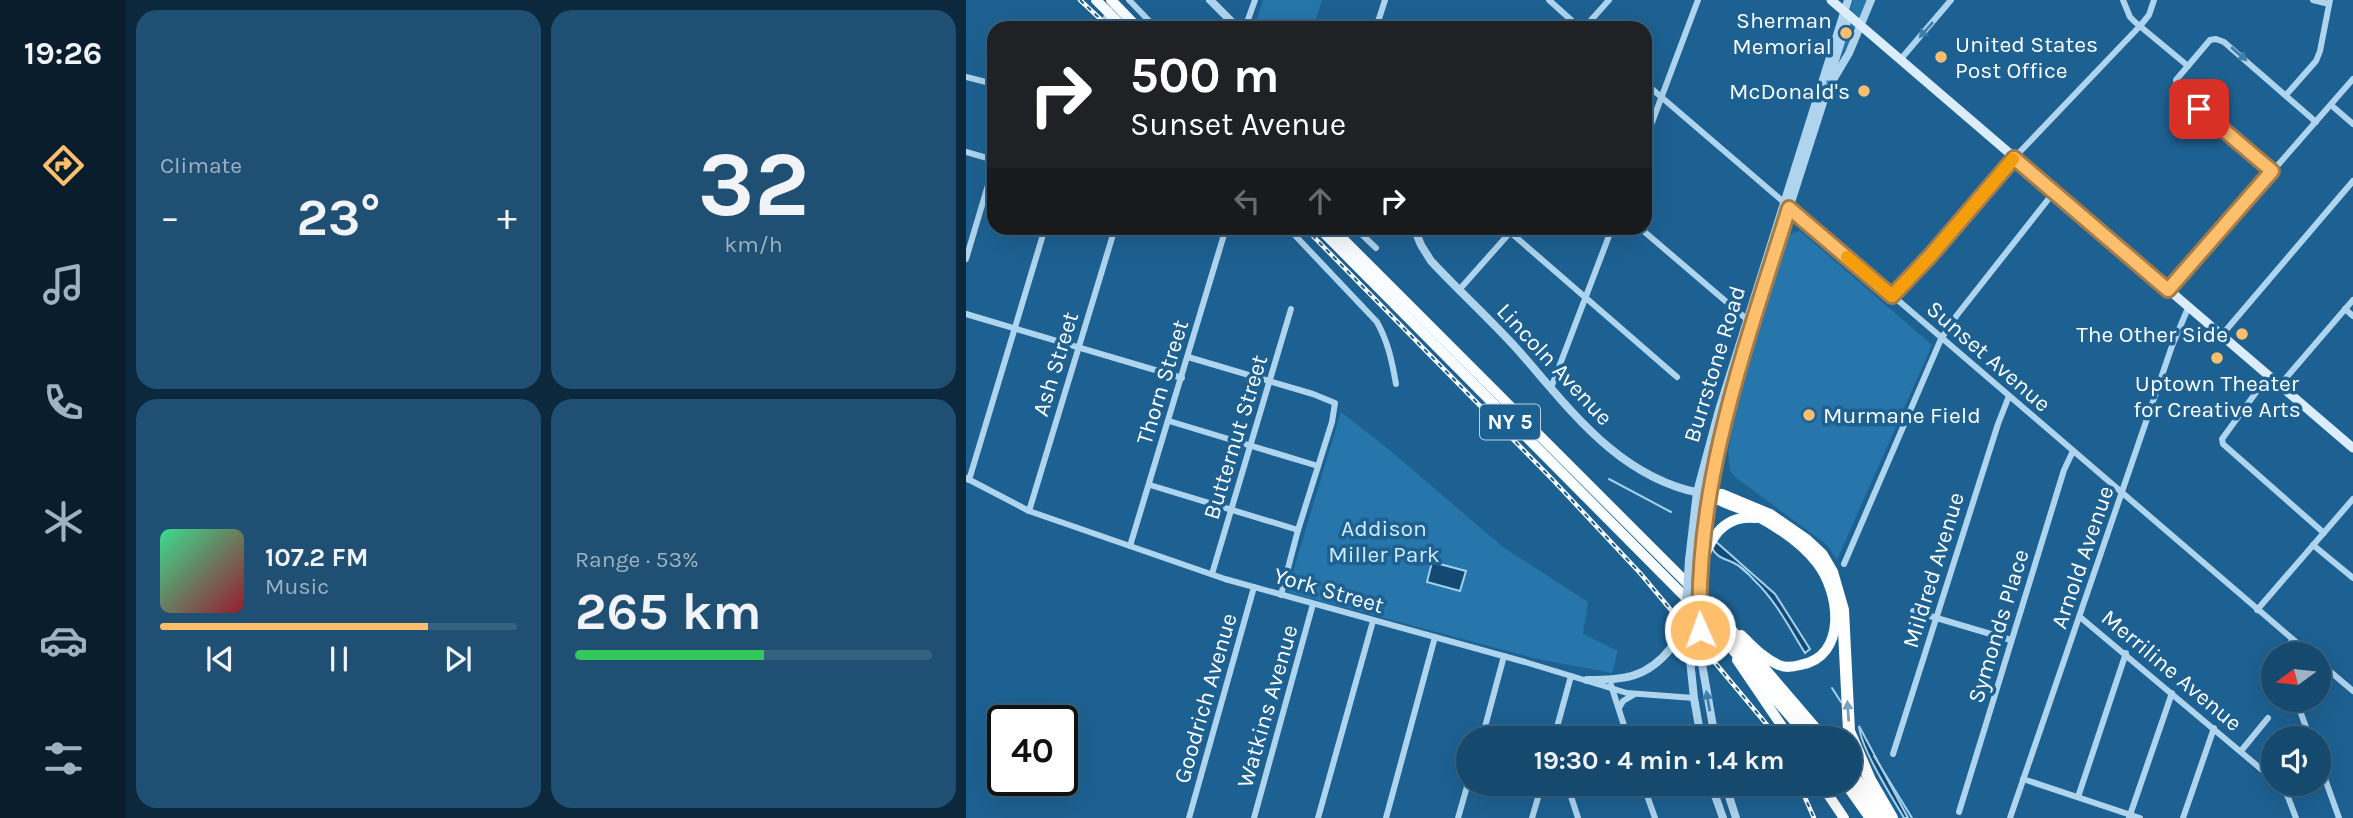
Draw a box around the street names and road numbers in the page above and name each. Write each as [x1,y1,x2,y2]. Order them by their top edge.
street label: Burrstone Road [1678,283,1751,446]
street label: Sunset Avenue [1921,295,2056,418]
street label: Lincoln Avenue [1491,298,1618,431]
street label: Ash Street [1027,308,1084,420]
street label: Thorn Street [1131,316,1194,448]
street label: Butternut Street [1198,351,1273,523]
road number: NY 5 [1480,404,1540,440]
street label: Arnold Avenue [2045,482,2120,632]
street label: Mildred Avenue [1897,489,1970,651]
street label: Symonds Place [1962,546,2035,706]
street label: York Street [1271,562,1388,619]
street label: Merriline Avenue [2096,604,2247,737]
street label: Goodrich Avenue [1168,610,1243,786]
street label: Watkins Avenue [1231,622,1304,791]

